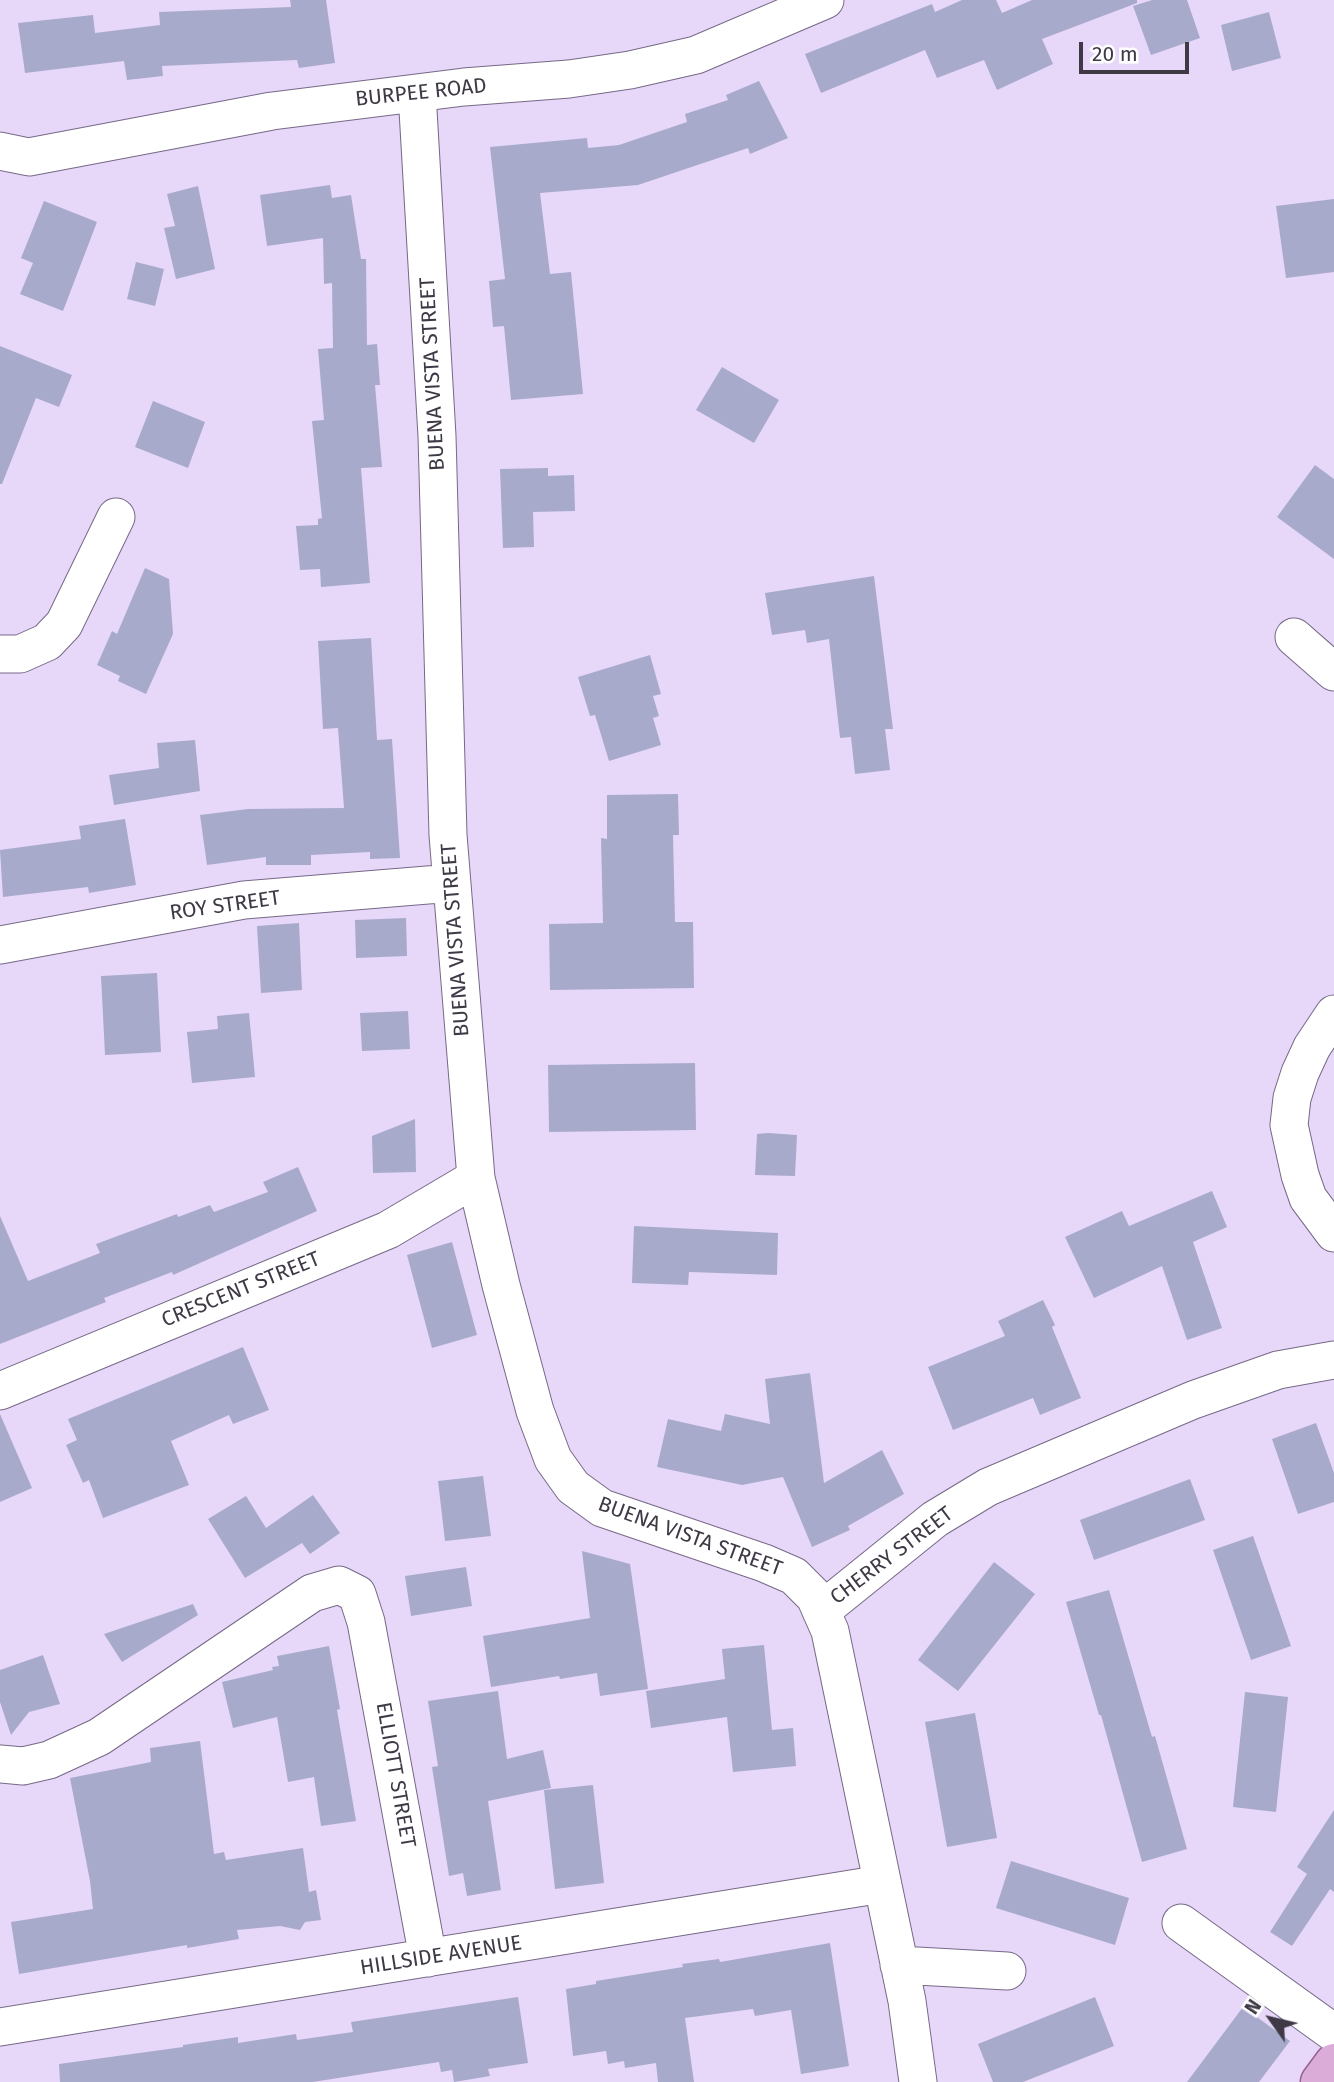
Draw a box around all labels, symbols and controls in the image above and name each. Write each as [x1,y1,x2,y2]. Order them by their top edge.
scale bar [1082,28,1192,72]
text: 20 m [1092,41,1138,67]
street label: BURPEE ROAD [354,74,488,112]
street label: BUENA VISTA STREET [415,276,451,472]
street label: BUENA VISTA STREET [437,842,475,1038]
street label: ROY STREET [168,886,282,926]
street label: CRESCENT STREET [158,1247,324,1333]
street label: BUENA VISTA STREET [595,1492,785,1582]
street label: CHERRY STREET [826,1502,958,1610]
street label: ELLIOTT STREET [370,1700,420,1850]
street label: HILLSIDE AVENUE [358,1931,524,1981]
north arrow [1236,1984,1306,2054]
text: N [1240,1995,1266,2019]

